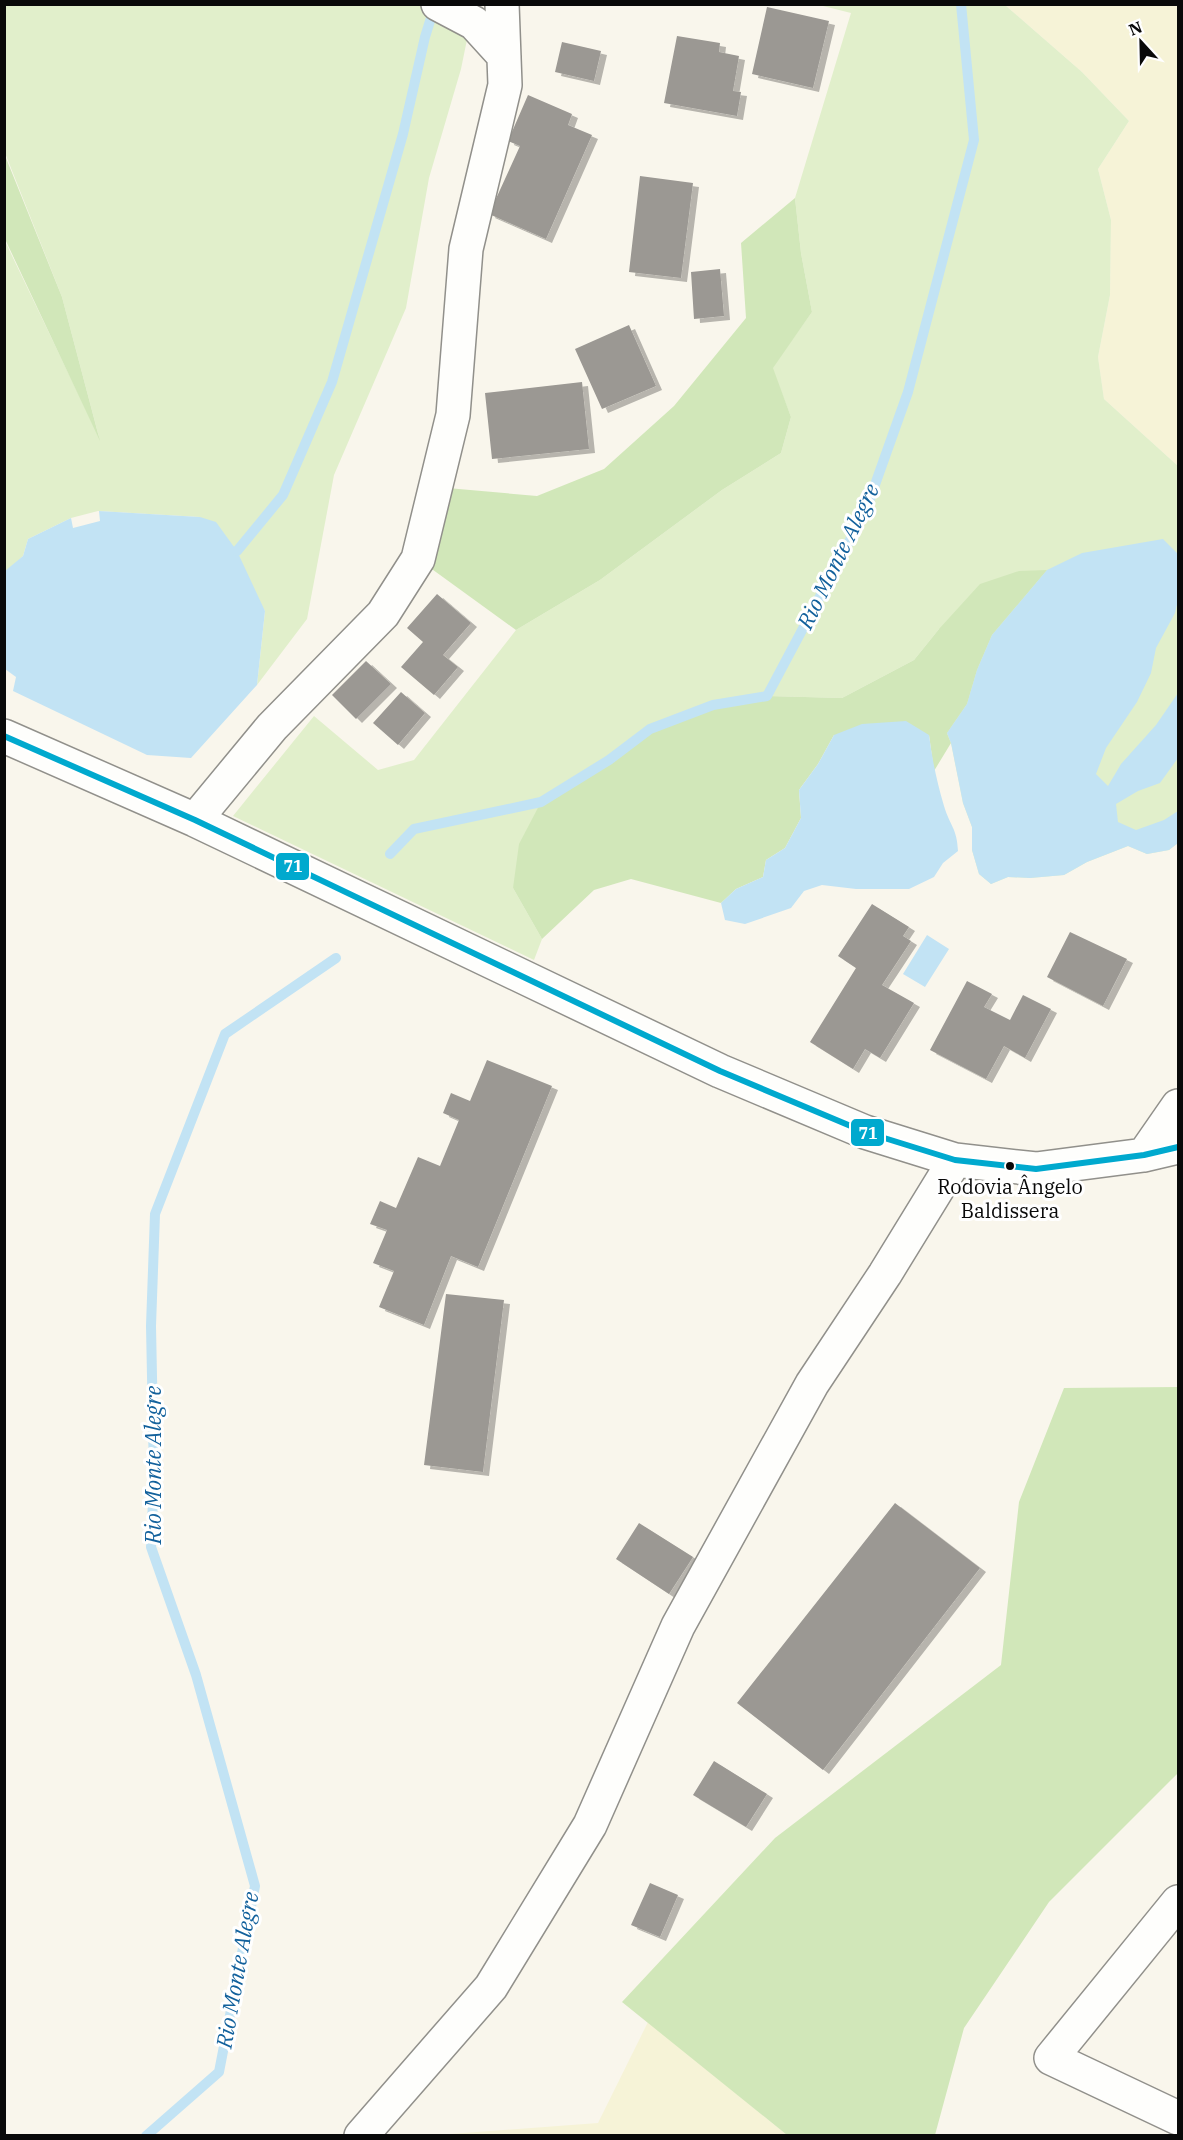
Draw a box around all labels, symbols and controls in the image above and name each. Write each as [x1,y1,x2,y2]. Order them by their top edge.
north arrow [1111,12,1171,72]
text: N [1126,16,1145,40]
water label: Rio Monte Alegre [789,478,885,634]
line badge: 71 [275,852,310,881]
text: 71 [283,856,303,876]
line badge: 71 [850,1118,885,1147]
text: 71 [858,1123,878,1143]
marker: Rodovia Ângelo Baldissera [1004,1160,1016,1172]
place label: Rodovia Ângelo Baldissera [937,1173,1083,1224]
water label: Rio Monte Alegre [138,1386,167,1545]
water label: Rio Monte Alegre [208,1889,265,2051]

